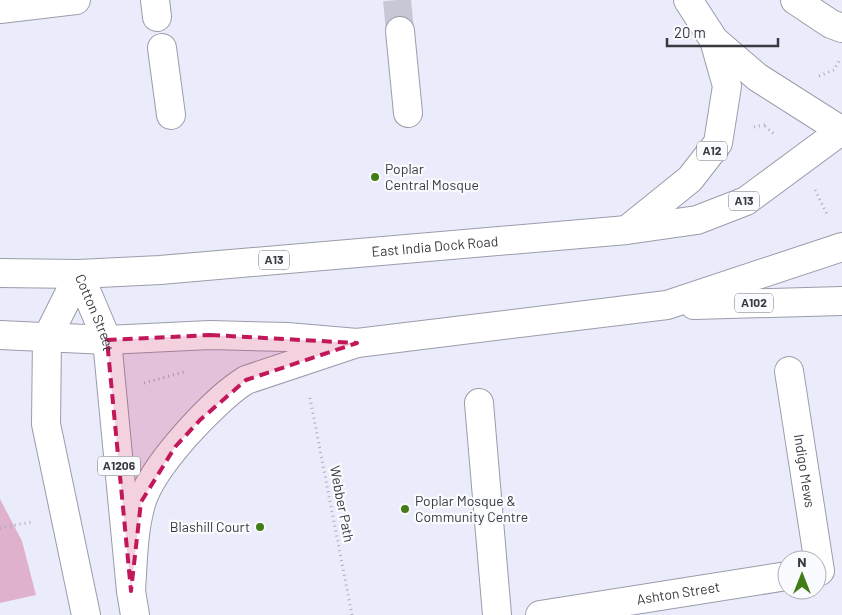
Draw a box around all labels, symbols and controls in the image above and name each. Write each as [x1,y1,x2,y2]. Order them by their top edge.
scale bar [667,15,778,47]
text: 20 m [674,23,706,41]
road number: A12 [697,142,727,160]
place label: Poplar Central Mosque [385,160,479,193]
marker: Poplar Central Mosque [369,171,381,183]
road number: A13 [729,192,759,210]
street label: East India Dock Road [371,232,499,260]
road number: A13 [259,250,289,270]
street label: Cotton Street [72,271,117,352]
road number: A102 [735,294,773,312]
street label: Indigo Mews [791,433,819,509]
road number: A1206 [98,456,140,476]
street label: Webber Path [327,464,358,544]
place label: Poplar Mosque & Community Centre [415,492,528,525]
marker: Poplar Mosque & Community Centre [399,503,411,515]
place label: Blashill Court [170,518,250,535]
marker: Blashill Court [254,521,266,533]
north arrow [777,550,827,600]
text: N [797,553,807,570]
street label: Ashton Street [635,578,721,608]

